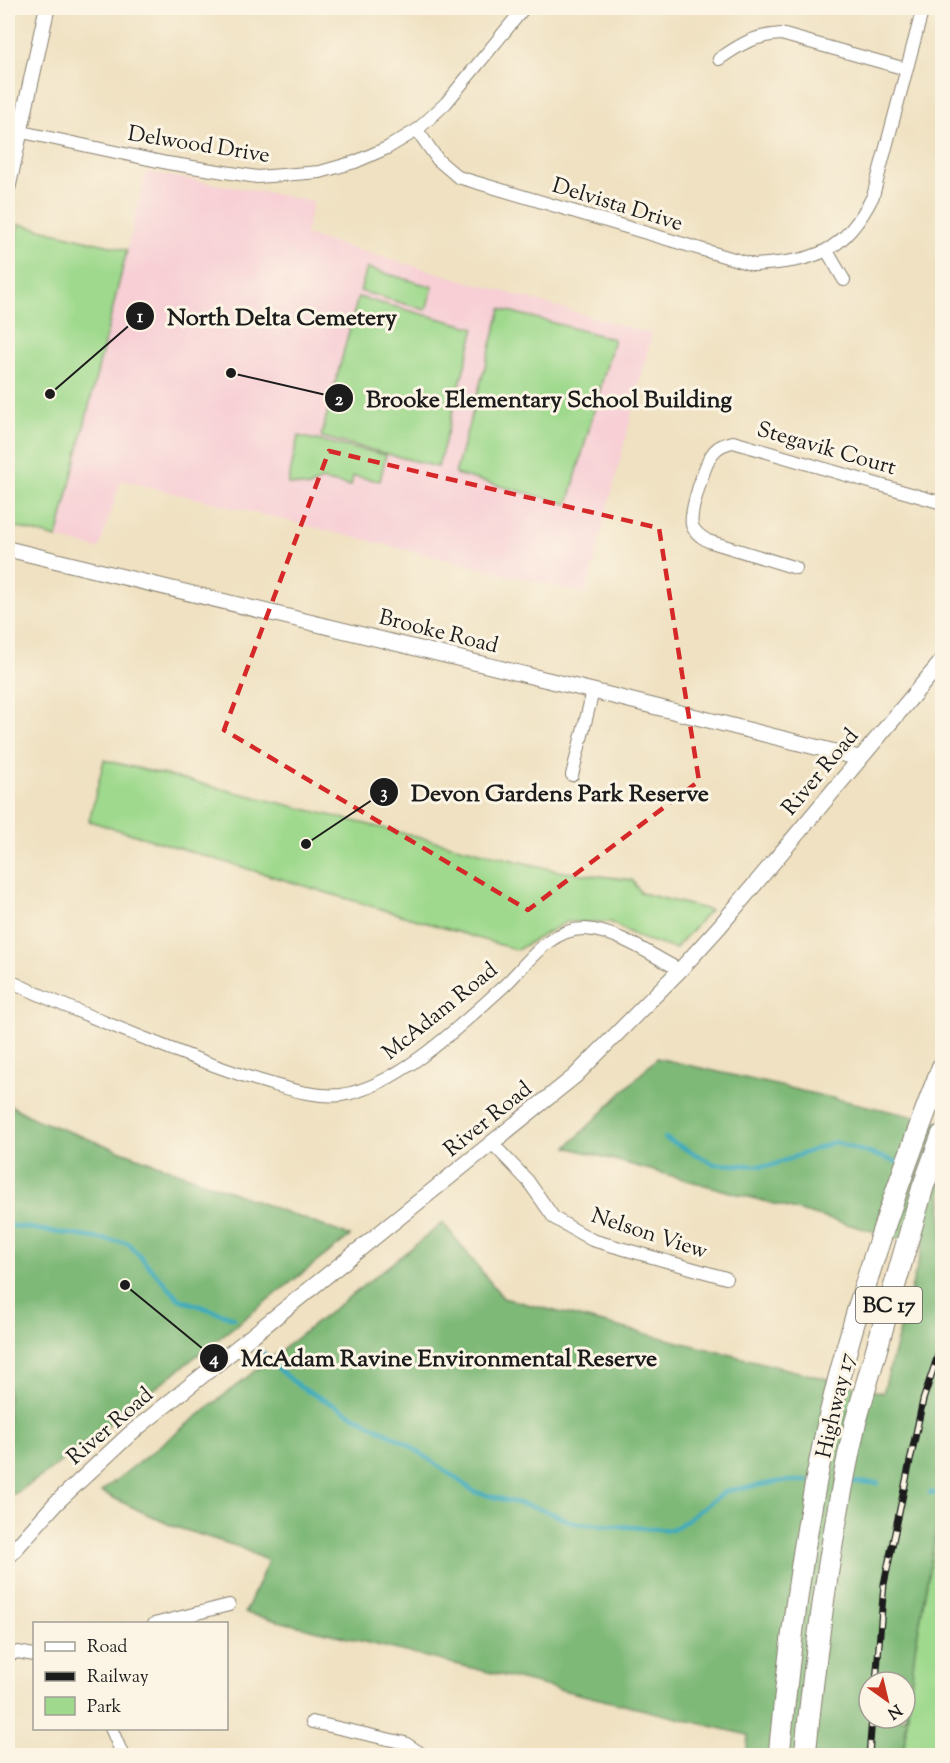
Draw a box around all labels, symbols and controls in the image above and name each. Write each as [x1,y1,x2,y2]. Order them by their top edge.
street label: Delwood Drive [125,119,272,173]
street label: Delvista Drive [548,171,686,241]
callout: North Delta Cemetery [125,295,409,337]
text: North Delta Cemetery [167,302,397,336]
text: 1 [137,305,144,331]
callout: Brooke Elementary School Building [324,377,744,419]
text: Brooke Elementary School Building [366,384,732,418]
text: 2 [335,388,344,414]
street label: Stegavik Court [753,415,900,485]
street label: Brooke Road [375,603,501,663]
street label: River Road [775,722,867,824]
callout: Devon Gardens Park Reserve [369,771,721,813]
text: Devon Gardens Park Reserve [411,778,709,812]
text: 3 [380,781,388,807]
street label: McAdam Road [376,956,506,1069]
street label: River Road [438,1075,540,1166]
street label: Nelson View [587,1201,712,1269]
road number: BC 17 [856,1287,922,1323]
callout: McAdam Ravine Environmental Reserve [199,1337,669,1379]
text: McAdam Ravine Environmental Reserve [241,1343,657,1377]
text: 4 [208,1347,219,1373]
street label: Highway 17 [809,1350,865,1462]
street label: River Road [61,1381,161,1474]
legend [33,1622,228,1730]
text: Road [87,1635,127,1661]
text: Railway [87,1665,149,1691]
north arrow [857,1670,917,1730]
text: Park [87,1695,122,1721]
text: N [882,1697,906,1724]

